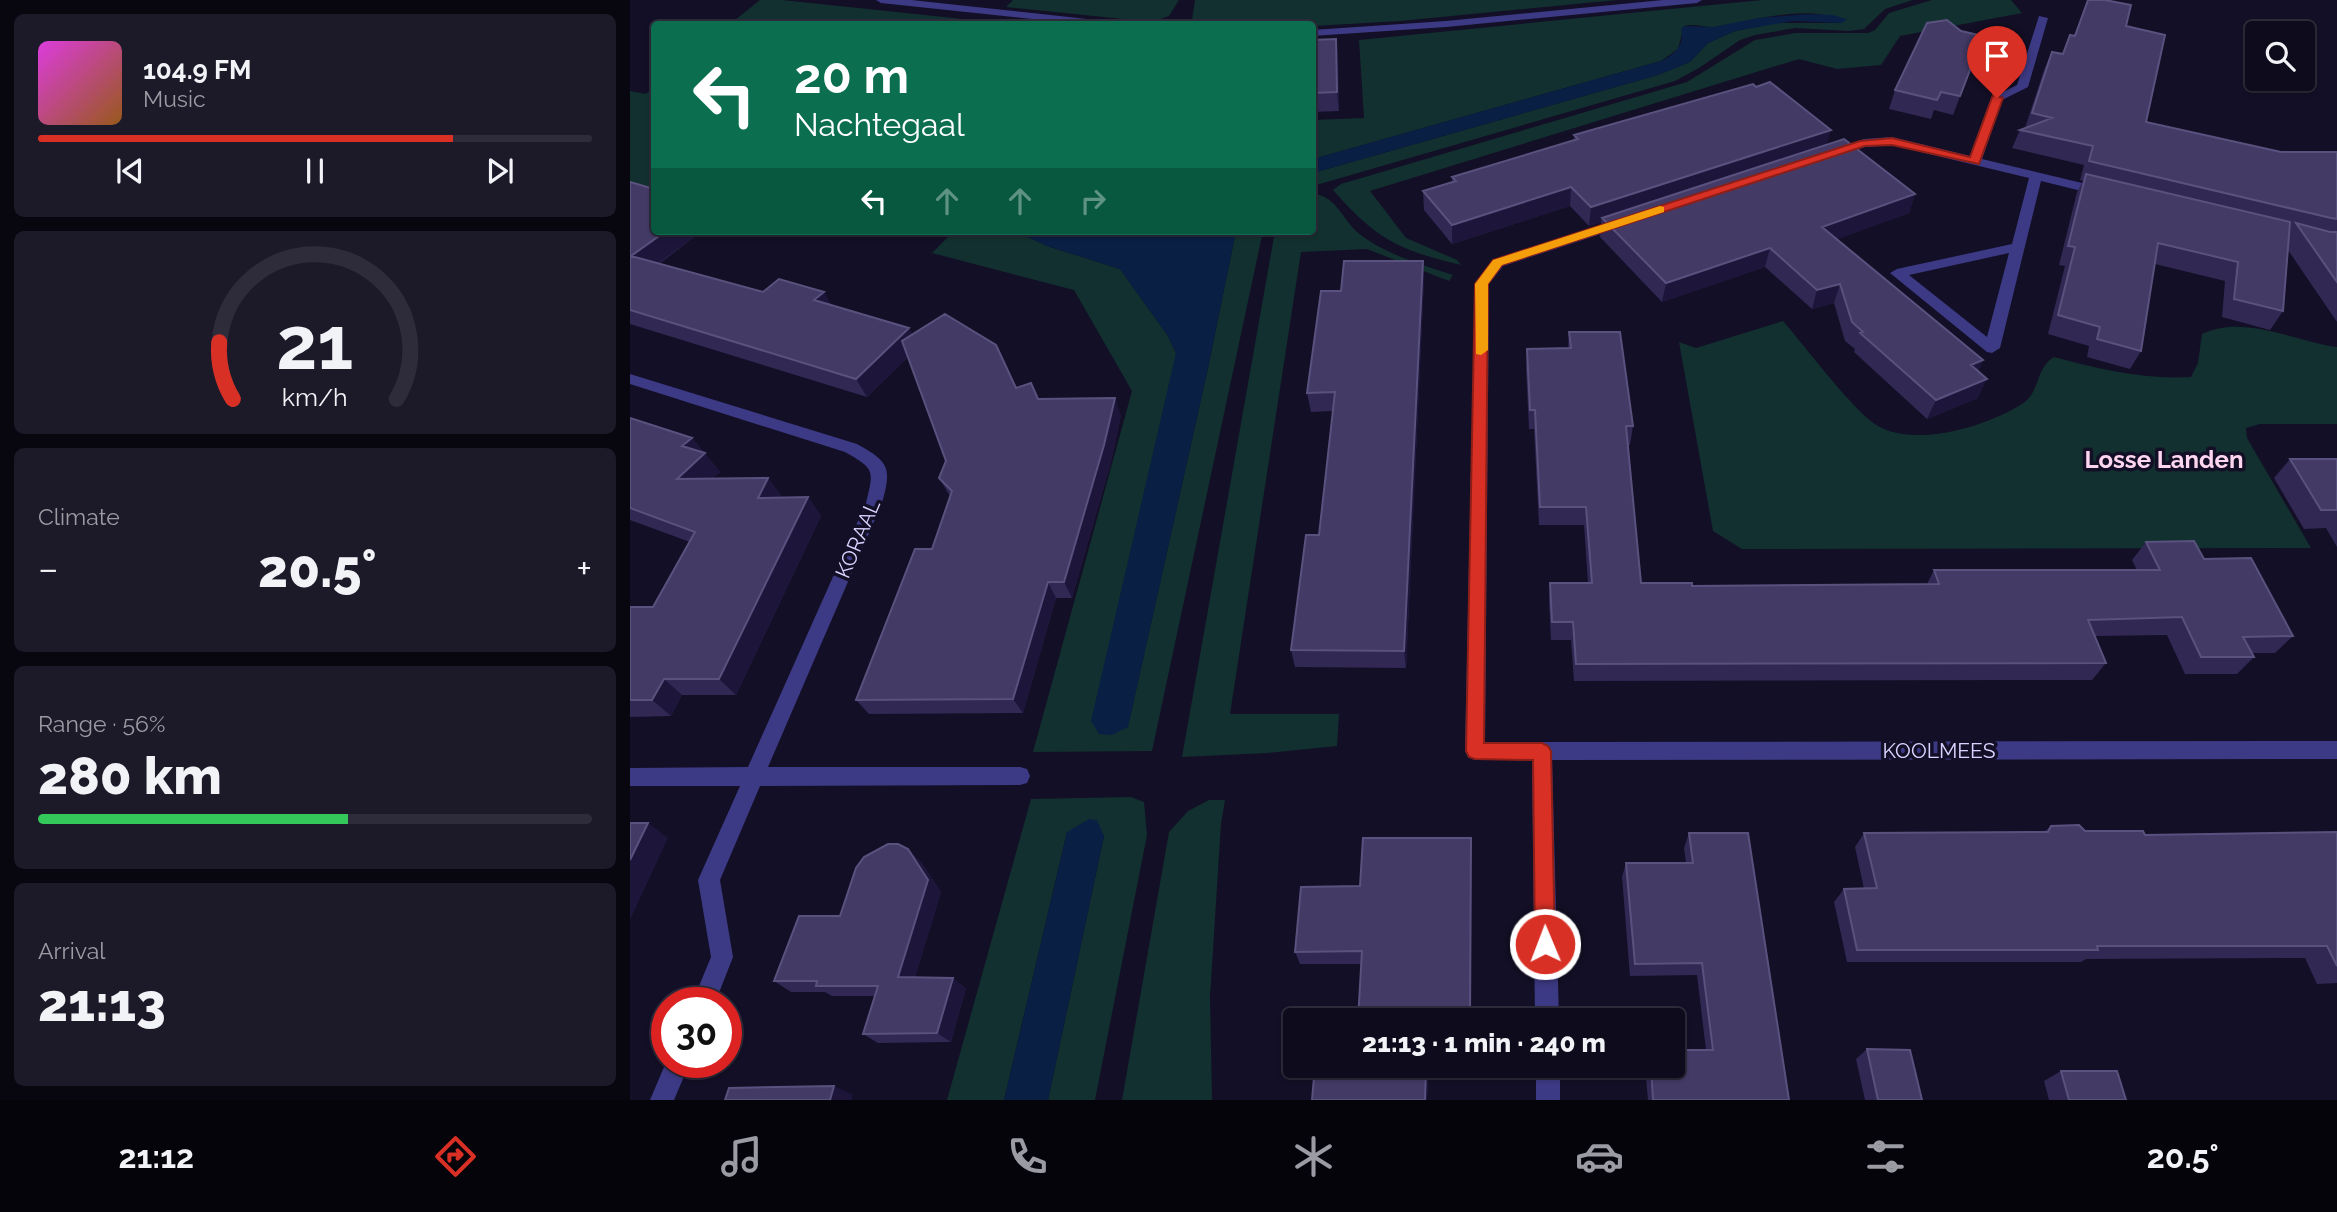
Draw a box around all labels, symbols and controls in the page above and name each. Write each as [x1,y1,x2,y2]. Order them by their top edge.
map controls [2245,21,2315,91]
button: search [2245,21,2315,91]
pin [1967,26,2027,98]
icon: arrive [1978,37,2016,75]
text: 20 m [794,47,909,104]
icon: left [679,49,770,140]
text: 104.9 FM [143,55,251,85]
text: Music [143,85,206,112]
text: Nachtegaal [794,106,965,143]
icon: previous [111,152,149,190]
icon: pause [296,152,334,190]
icon: next [481,152,519,190]
icon: left [855,182,893,220]
icon: ahead [928,182,966,220]
icon: ahead [1001,182,1039,220]
icon: right [1074,182,1112,220]
text: 21 [276,301,354,386]
text: km/h [282,382,348,412]
district label: Losse Landen [2085,445,2243,474]
street label: KORAAL [830,496,885,582]
text: Climate [38,503,120,530]
text: 20.5° [258,538,377,599]
text: − [38,546,58,591]
text: + [576,546,592,591]
text: Range · 56% [38,710,165,737]
street label: KOOLMEES [1882,738,1996,763]
text: 280 km [38,745,222,806]
position arrow [1508,907,1582,981]
text: Arrival [38,937,105,964]
text: 21:13 [38,972,166,1033]
speed limit sign: 30 [651,987,742,1078]
text: 21:13 · 1 min · 240 m [1362,1028,1606,1058]
icon: directions [431,1132,480,1181]
icon: music [717,1132,766,1181]
icon: phone [1003,1132,1052,1181]
icon: climate [1289,1132,1338,1181]
icon: car [1575,1132,1624,1181]
icon: filters [1861,1132,1910,1181]
text: 21:12 [118,1138,194,1175]
text: 20.5° [2147,1138,2219,1175]

